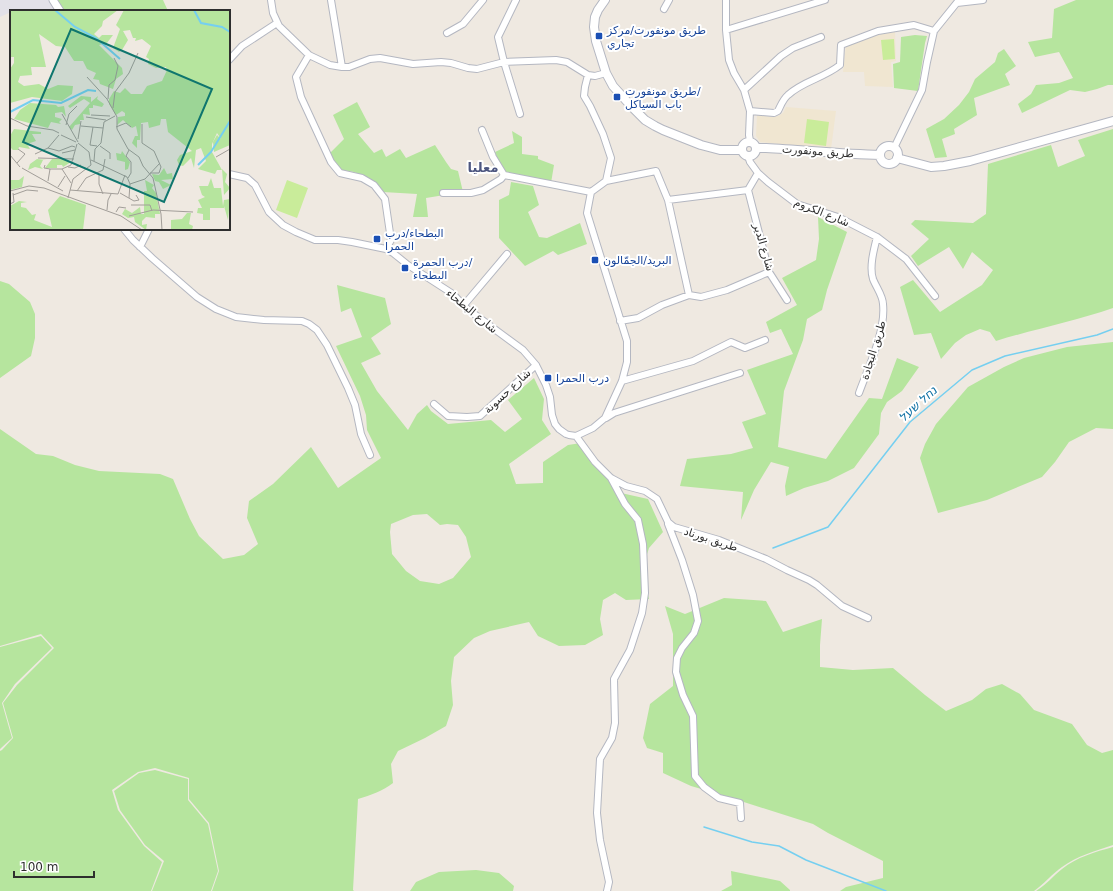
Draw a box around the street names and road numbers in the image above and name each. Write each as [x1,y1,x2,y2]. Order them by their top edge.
street label: طريق مونفورت [781,142,855,162]
street label: شارع الكروم [792,195,851,229]
street label: شارع الدير [750,221,777,273]
street label: شارع البطحاء [443,287,500,336]
street label: طريق البجادة [858,319,890,382]
street label: شارع حسونة [481,366,533,416]
street label: طريق بورناد [682,525,740,555]

